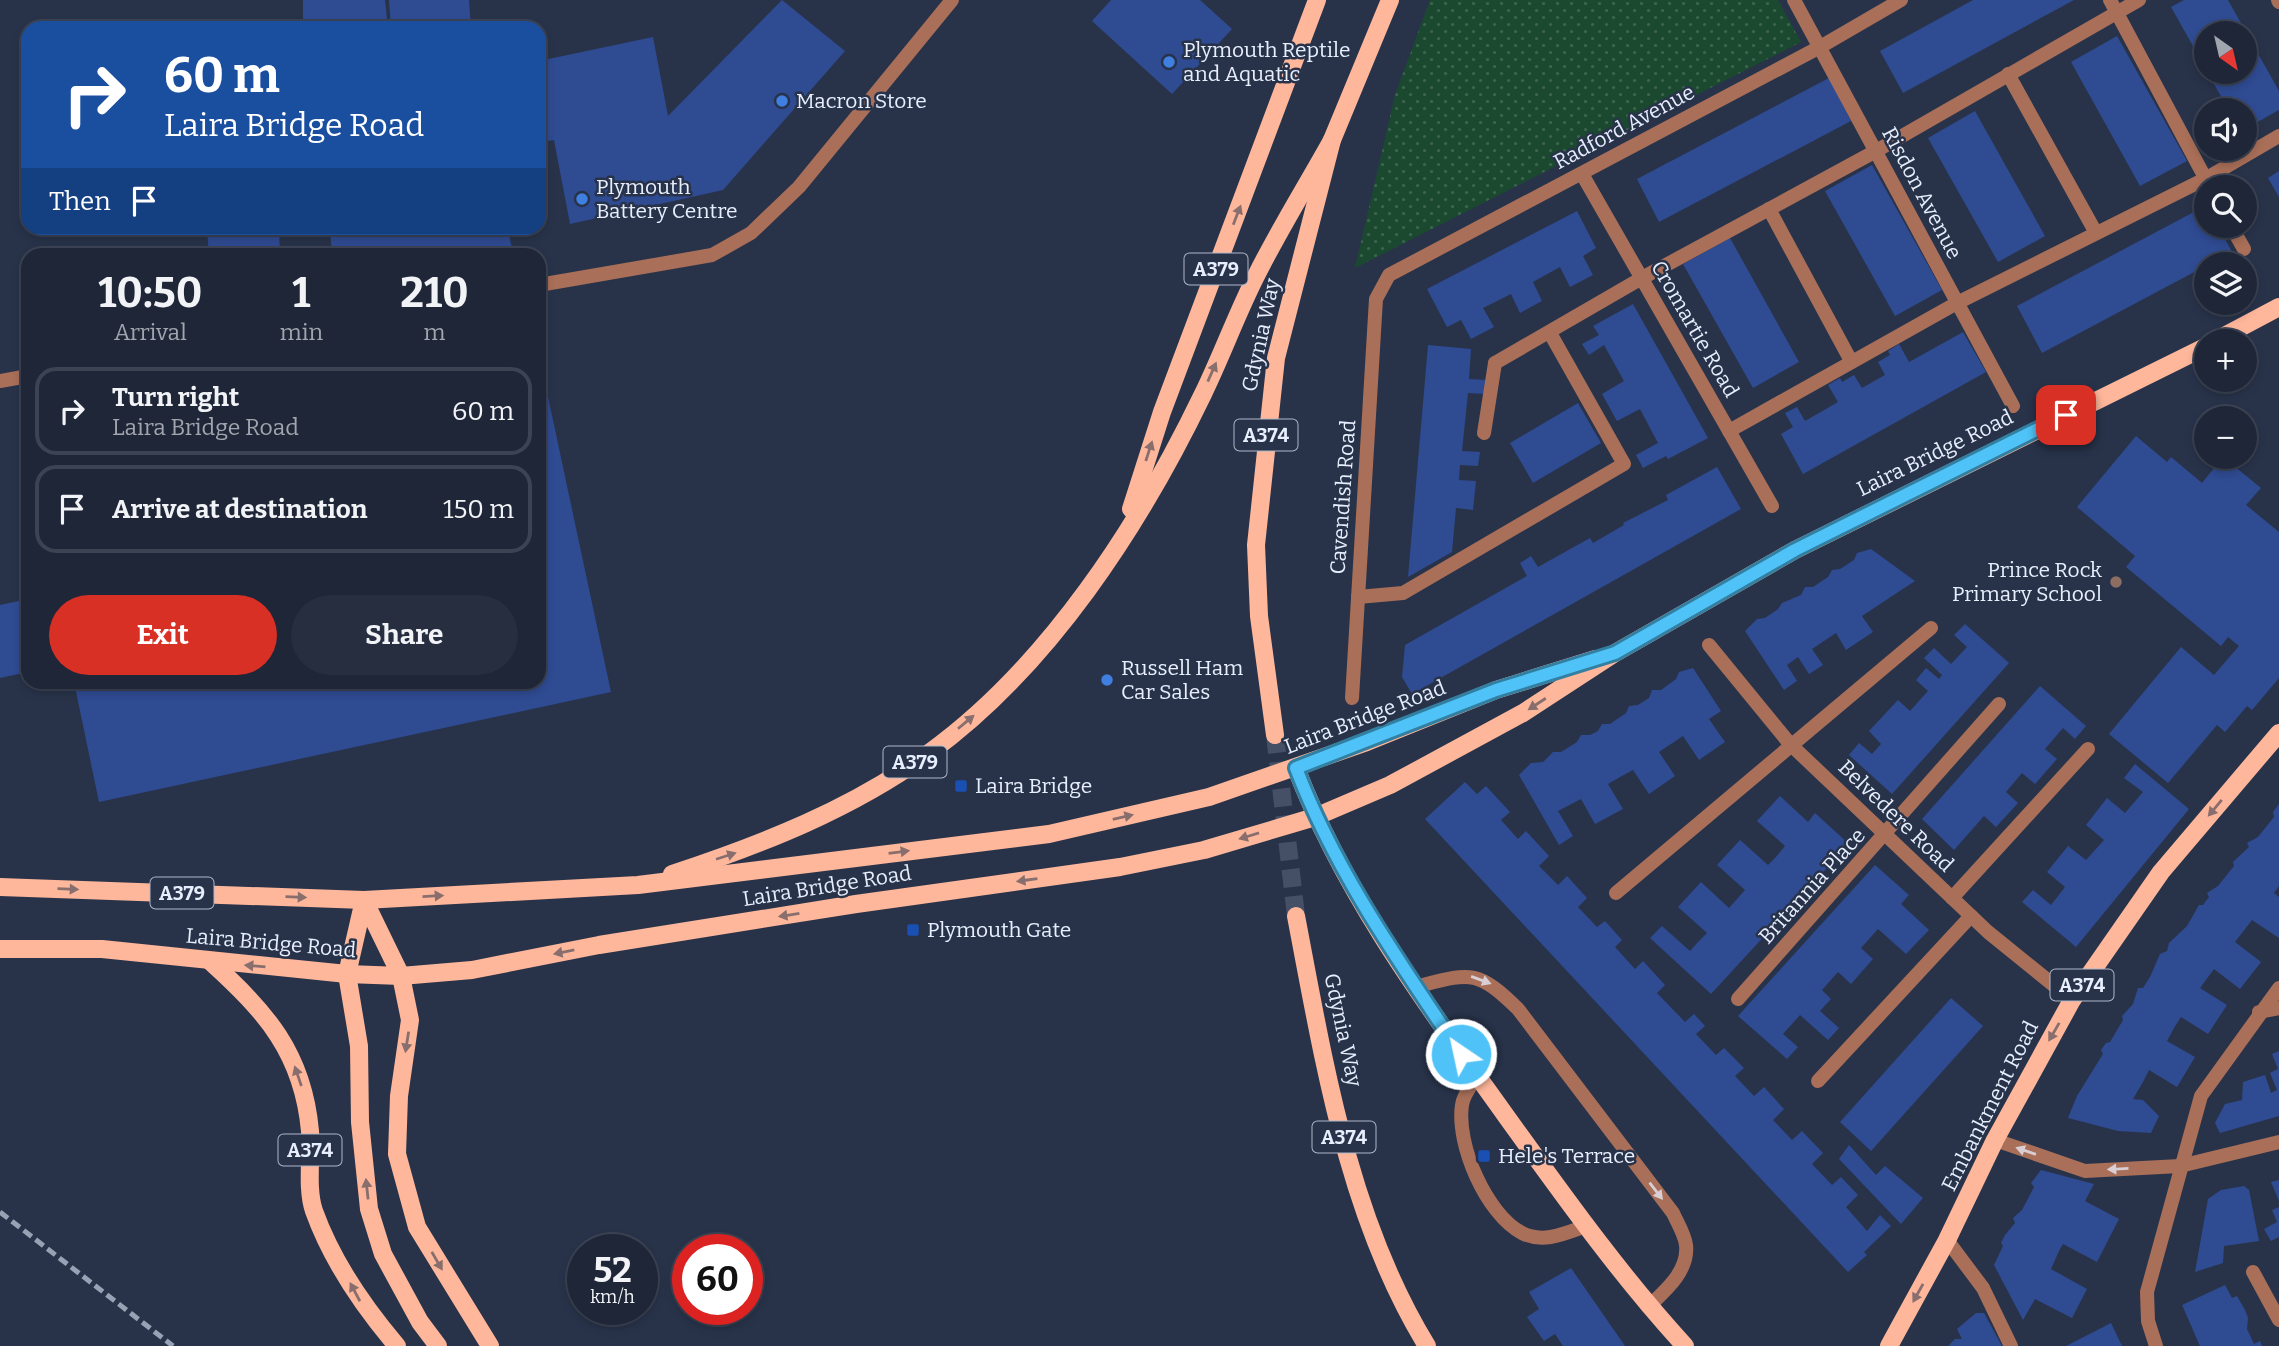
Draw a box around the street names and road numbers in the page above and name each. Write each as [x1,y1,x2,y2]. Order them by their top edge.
street label: Radford Avenue [1549,79,1699,175]
street label: Risdon Avenue [1876,123,1968,263]
road number: A379 [1184,254,1248,284]
street label: Cromartie Road [1645,256,1745,402]
street label: Gdynia Way [1236,275,1286,394]
street label: Laira Bridge Road [1853,404,2017,502]
street label: Cavendish Road [1325,419,1361,575]
road number: A374 [1234,420,1298,450]
street label: Laira Bridge Road [1281,674,1449,760]
road number: A379 [884,747,946,778]
street label: Belvedere Road [1833,754,1959,878]
street label: Britannia Place [1753,823,1871,949]
street label: Laira Bridge Road [741,860,913,912]
road number: A379 [150,878,214,908]
street label: Laira Bridge Road [185,923,357,963]
road number: A374 [2050,970,2114,1001]
street label: Gdynia Way [1318,971,1368,1090]
street label: Embankment Road [1936,1017,2044,1195]
road number: A374 [1312,1121,1376,1152]
road number: A374 [278,1134,342,1166]

